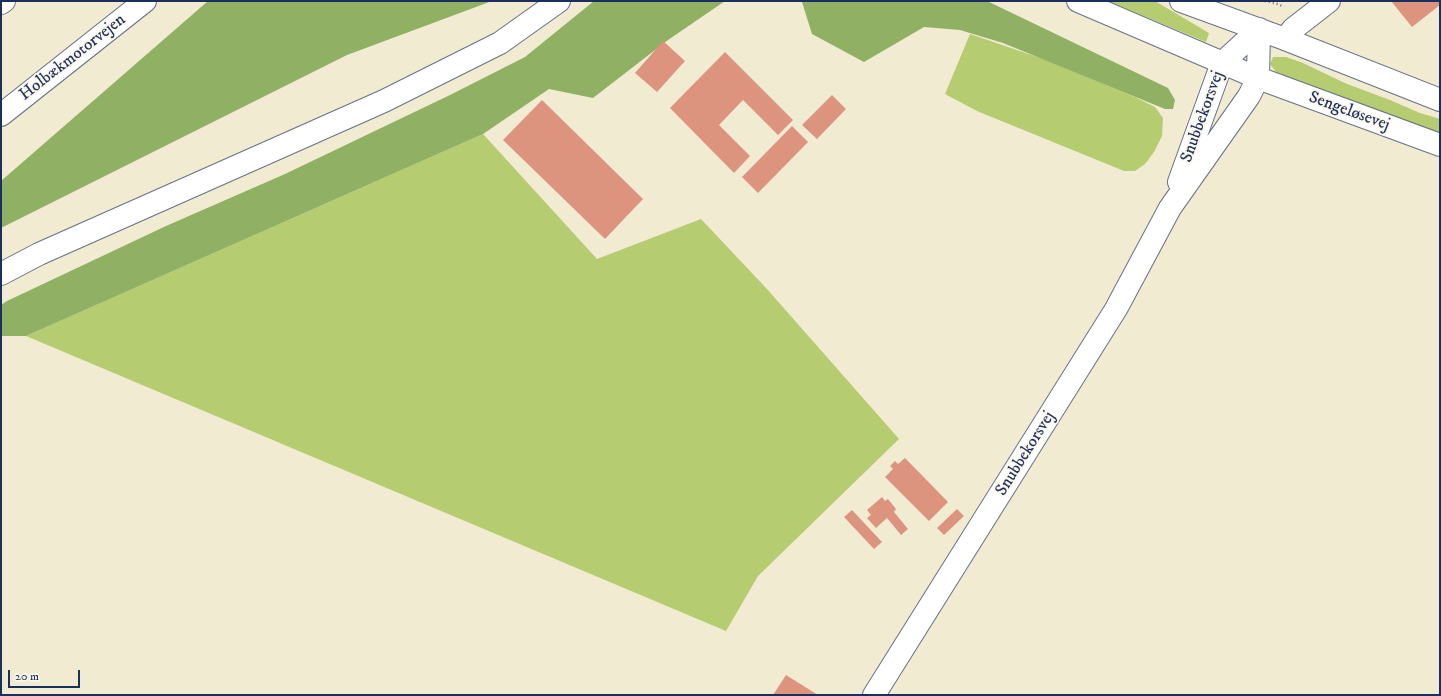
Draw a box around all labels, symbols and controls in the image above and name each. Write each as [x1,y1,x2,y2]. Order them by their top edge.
street label: Holbækmotorvejen [16,10,130,106]
street label: Snubbekorsvej [1177,68,1229,166]
street label: Sengeløsevej [1306,88,1392,136]
street label: Snubbekorsvej [992,408,1060,500]
scale bar [10,662,82,688]
text: 20 m [15,669,39,684]

